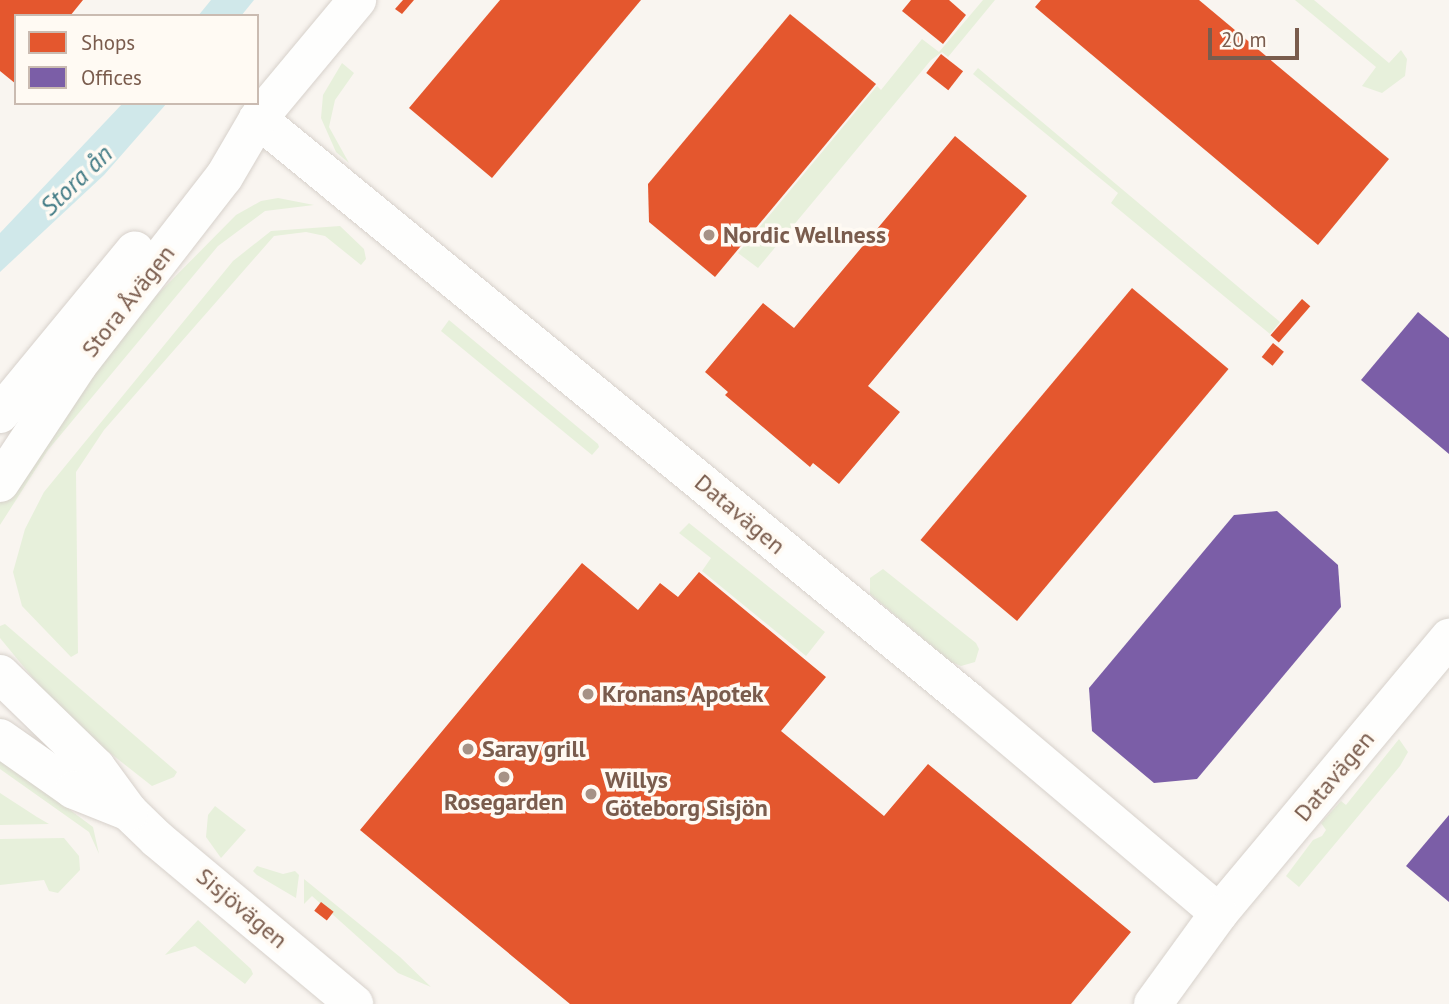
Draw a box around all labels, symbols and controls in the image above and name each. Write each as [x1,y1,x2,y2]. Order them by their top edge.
legend [14,14,259,105]
scale bar [1211,14,1302,58]
text: 20 m [1221,26,1267,53]
text: Shops [81,29,135,56]
text: Offices [81,64,142,91]
water label: Stora ån [33,138,119,222]
place label: Nordic Wellness [723,221,887,249]
marker: Nordic Wellness [701,227,717,243]
street label: Stora Åvägen [75,239,181,363]
street label: Datavägen [689,468,791,560]
place label: Kronans Apotek [602,680,765,708]
marker: Kronans Apotek [580,686,596,702]
street label: Datavägen [1288,725,1380,827]
place label: Saray grill [482,735,586,763]
marker: Saray grill [460,741,476,757]
place label: Willys Göteborg Sisjön [605,766,768,822]
marker: Rosegarden [496,769,512,785]
marker: Willys Göteborg Sisjön [583,786,599,802]
place label: Rosegarden [444,788,564,816]
street label: Sisjövägen [191,862,293,954]

